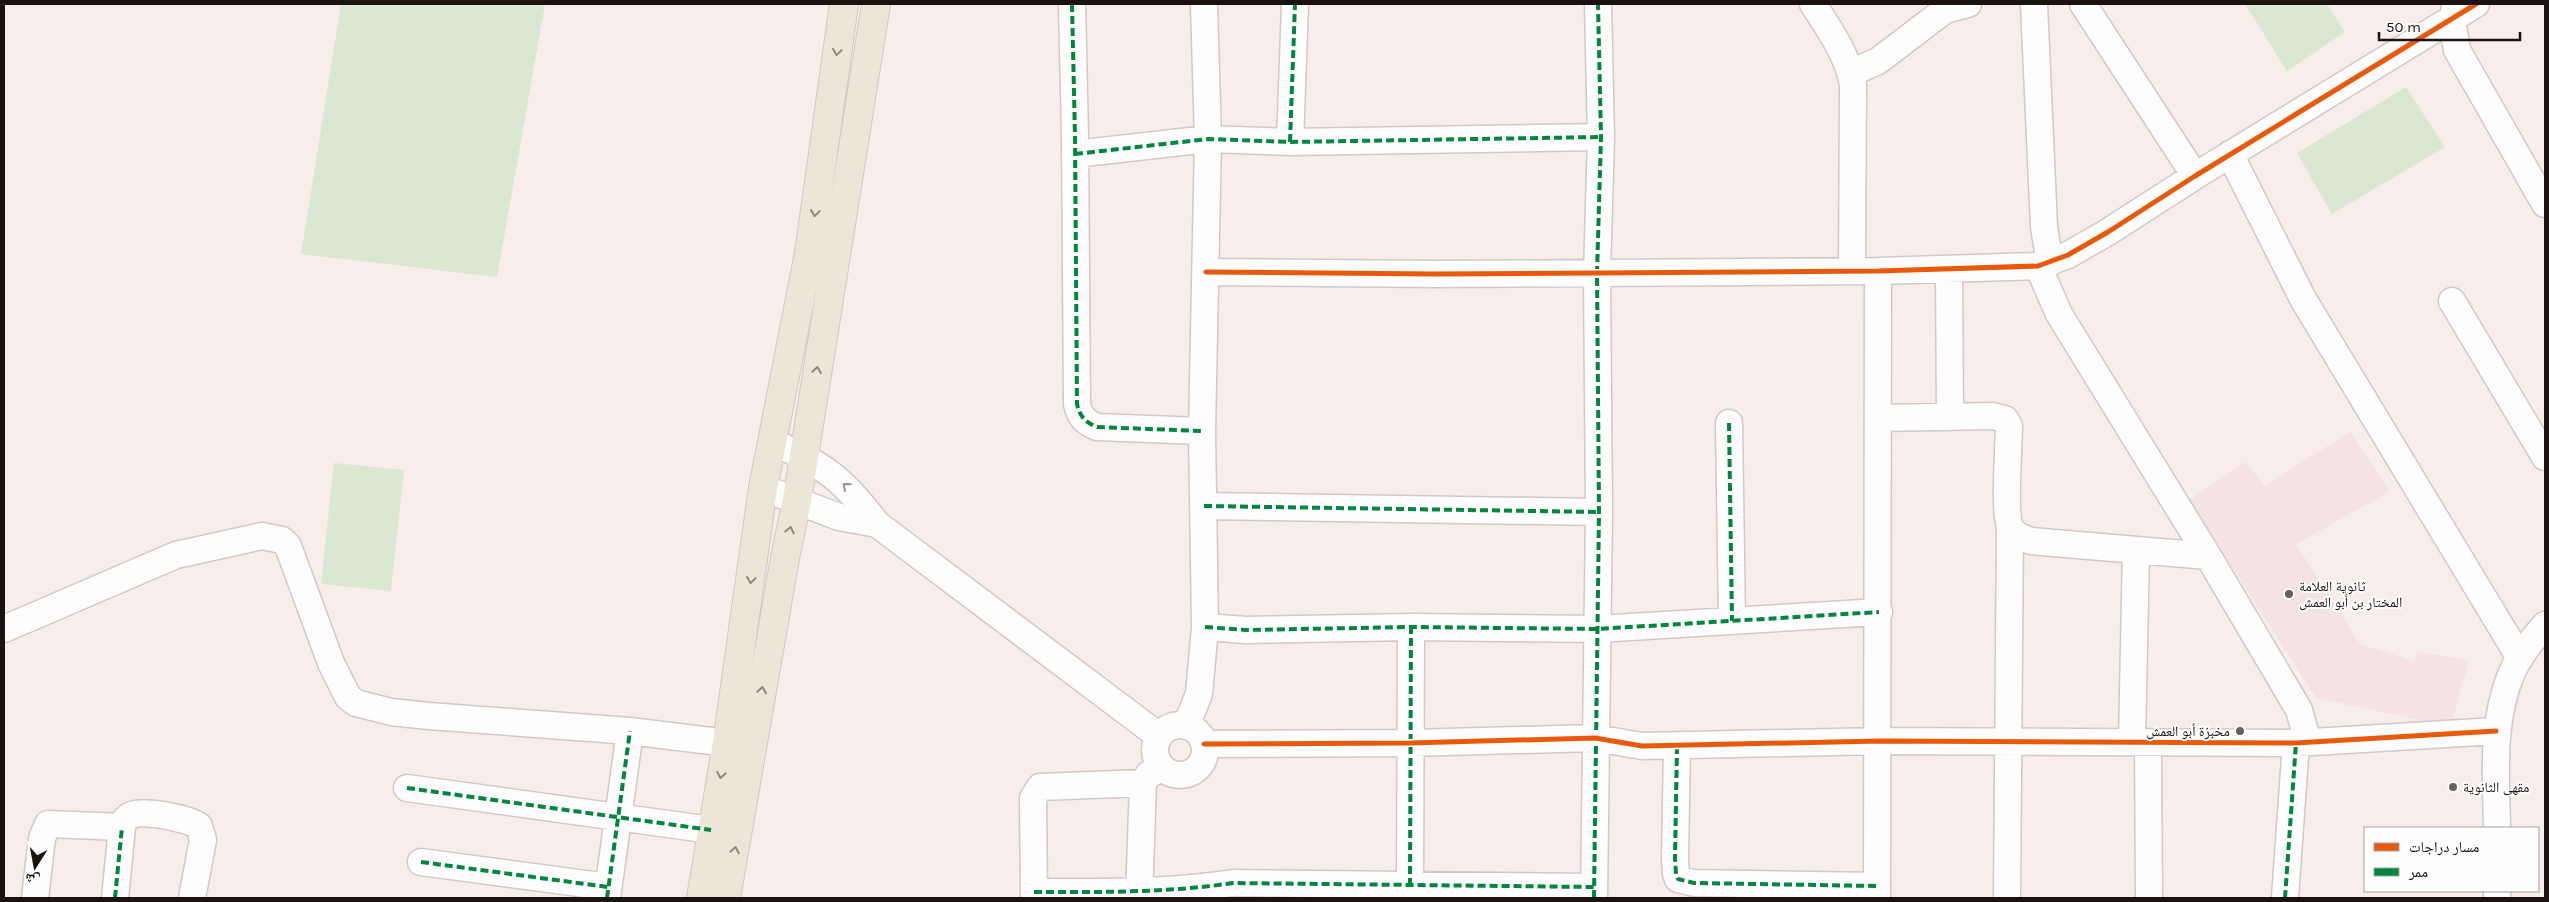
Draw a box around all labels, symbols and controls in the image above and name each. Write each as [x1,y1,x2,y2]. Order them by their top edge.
scale bar [2379,10,2520,42]
text: 50 m [2386,18,2421,36]
one-way arrow [833,48,843,56]
one-way arrow [810,209,820,217]
one-way arrow [812,365,822,374]
one-way arrow [843,483,852,492]
one-way arrow [785,526,795,534]
one-way arrow [747,575,757,584]
place label: ثانوية العلامة المختار بن أبو العمش [2299,578,2402,611]
marker: ثانوية العلامة المختار بن أبو العمش [2283,588,2295,600]
one-way arrow [757,686,767,694]
place label: مخبزة أبو العمش [2146,723,2230,740]
marker: مخبزة أبو العمش [2234,725,2246,737]
one-way arrow [717,771,727,779]
place label: مقهى الثانوية [2463,779,2530,796]
marker: مقهى الثانوية [2447,781,2459,793]
legend [2364,827,2539,892]
text: مسار دراجات [2409,838,2480,856]
north arrow [10,842,60,892]
one-way arrow [729,846,739,855]
text: ممر [2408,863,2428,881]
text: ش [24,869,42,889]

